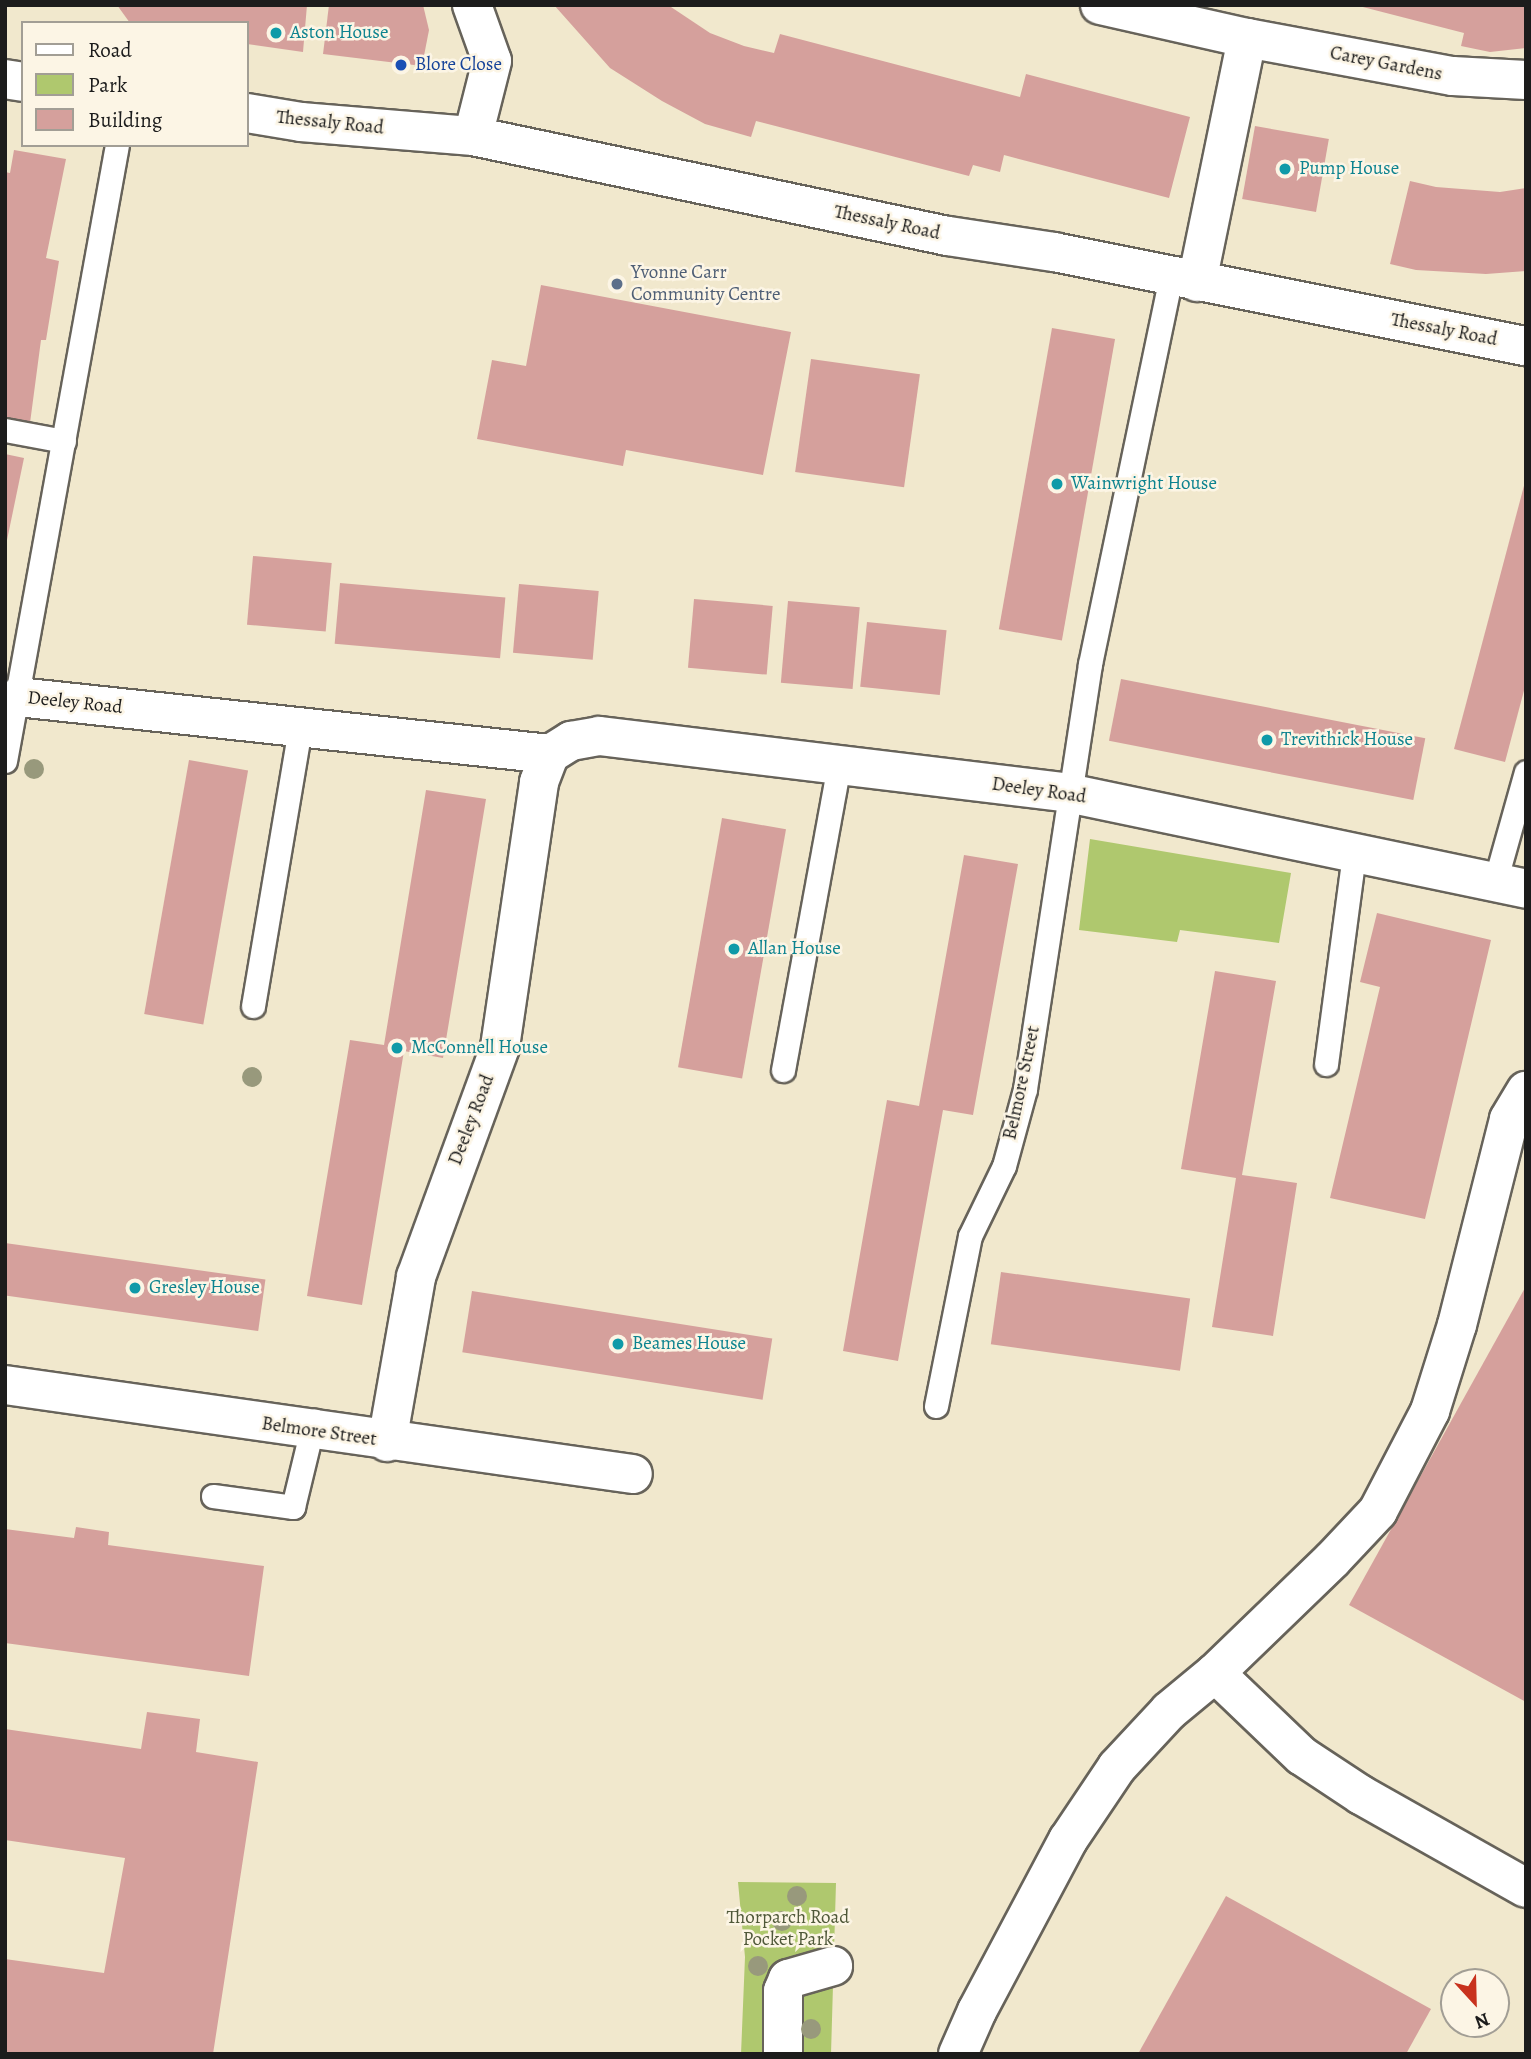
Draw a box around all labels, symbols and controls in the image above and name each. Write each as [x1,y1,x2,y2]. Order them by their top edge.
legend [21,21,248,147]
place label: Aston House [290,22,388,44]
marker: Aston House [268,25,284,41]
text: Road [88,36,132,64]
street label: Carey Gardens [1328,42,1444,86]
place label: Blore Close [415,54,502,76]
marker: Blore Close [393,57,409,73]
text: Park [88,71,127,99]
text: Building [88,106,162,134]
street label: Thessaly Road [275,106,385,140]
place label: Pump House [1299,158,1399,180]
marker: Pump House [1277,161,1293,177]
street label: Thessaly Road [832,201,942,245]
place label: Yvonne Carr Community Centre [631,262,780,306]
marker: Yvonne Carr Community Centre [609,276,625,292]
street label: Thessaly Road [1389,309,1499,351]
place label: Wainwright House [1071,473,1217,495]
marker: Wainwright House [1049,476,1065,492]
street label: Deeley Road [26,687,124,719]
place label: Trevithick House [1281,729,1413,751]
marker: Trevithick House [1259,732,1275,748]
street label: Deeley Road [990,773,1088,809]
place label: Allan House [748,938,841,960]
marker: Allan House [726,941,742,957]
street label: Belmore Street [999,1024,1045,1142]
place label: McConnell House [411,1037,548,1059]
marker: McConnell House [389,1040,405,1056]
street label: Deeley Road [444,1071,500,1169]
place label: Gresley House [149,1277,260,1299]
marker: Gresley House [127,1280,143,1296]
place label: Beames House [632,1333,746,1355]
marker: Beames House [610,1336,626,1352]
street label: Belmore Street [260,1413,378,1451]
park label: Thorparch Road Pocket Park [726,1907,850,1951]
north arrow [1440,1968,1510,2038]
text: N [1471,2006,1493,2035]

